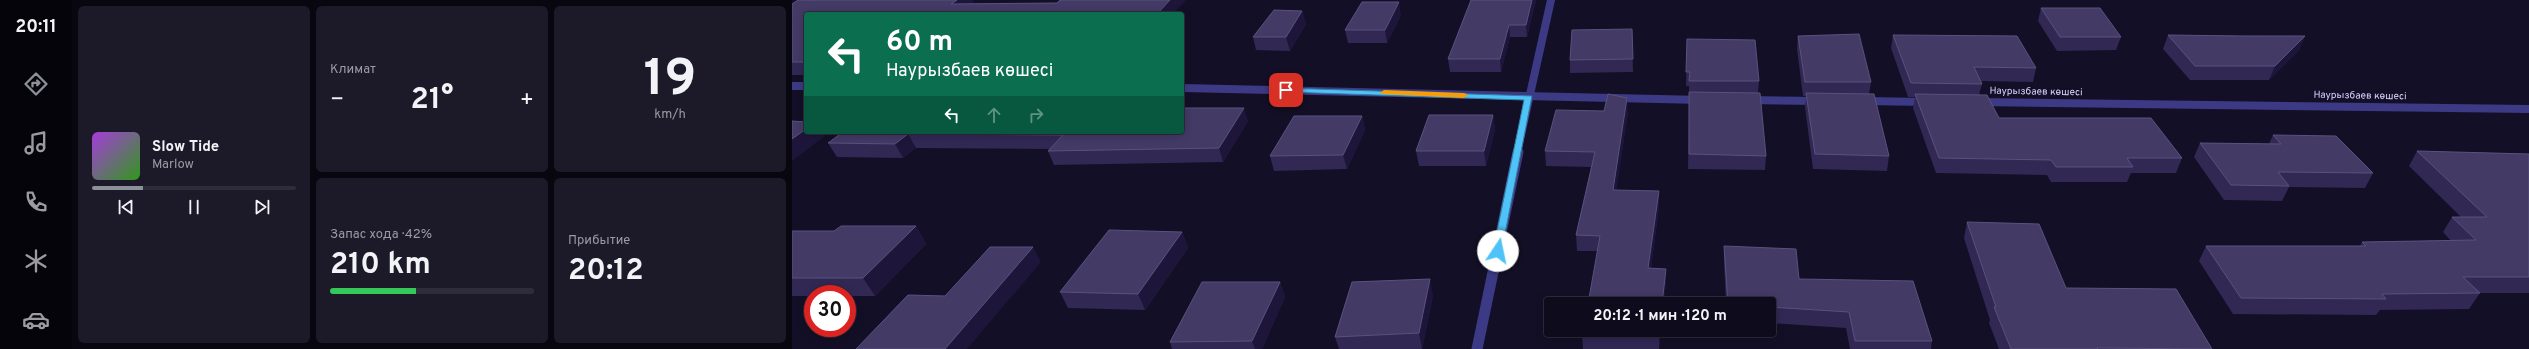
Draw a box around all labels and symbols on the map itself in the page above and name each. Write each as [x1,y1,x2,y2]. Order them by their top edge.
pin [1269,73,1303,107]
street label: Наурызбаев көшесі [1989,85,2083,99]
street label: Наурызбаев көшесі [2313,89,2407,103]
position arrow [1477,230,1519,272]
speed limit sign: 30 [804,285,856,337]

